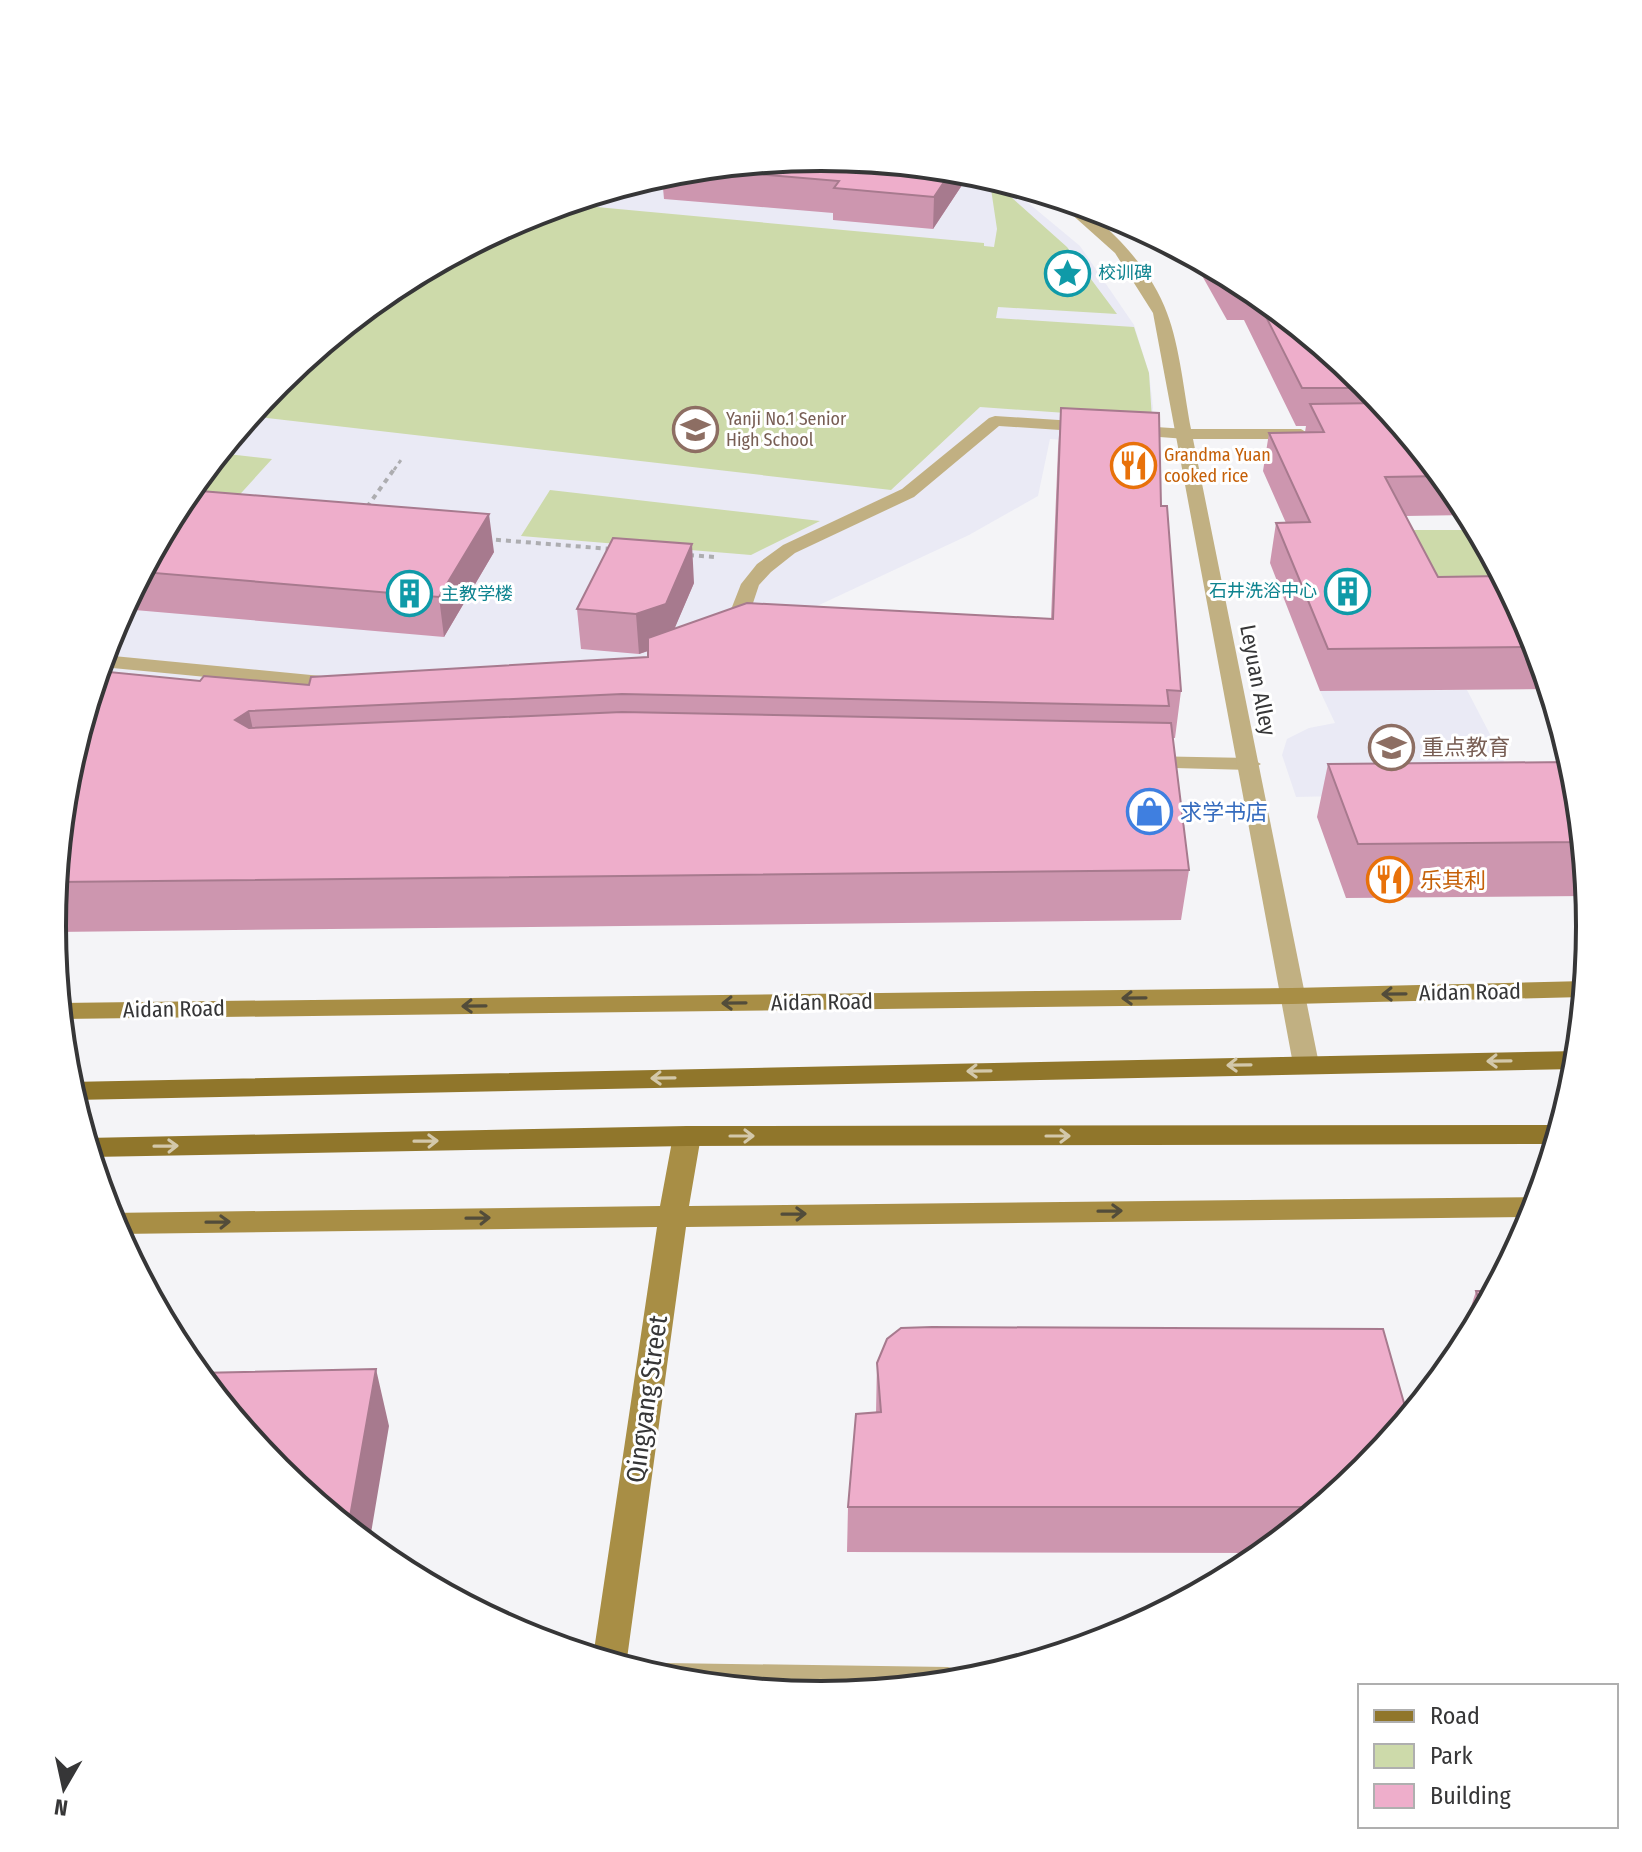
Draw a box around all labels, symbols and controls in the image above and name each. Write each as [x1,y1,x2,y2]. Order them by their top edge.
place icon: 校训碑 [1043,249,1091,297]
place label: 校训碑 [1098,262,1152,284]
school or university icon: Yanji No.1 Senior High School [671,405,719,453]
place label: Yanji No.1 Senior High School [726,408,847,451]
restaurant icon: Grandma Yuan cooked rice [1109,441,1157,489]
place label: Grandma Yuan cooked rice [1164,444,1271,487]
building icon: 石井洗浴中心 [1324,567,1372,615]
building icon: 主教学楼 [386,570,434,618]
place label: 石井洗浴中心 [1209,580,1317,602]
place label: 主教学楼 [441,583,513,605]
street label: Leyuan Alley [1234,622,1282,738]
school or university icon: 重点教育 [1367,723,1415,771]
place label: 重点教育 [1422,734,1510,761]
shop icon: 求学书店 [1125,788,1173,836]
place label: 求学书店 [1180,799,1268,826]
restaurant icon: 乐其利 [1365,856,1413,904]
place label: 乐其利 [1420,867,1486,894]
street label: Aidan Road [1419,978,1521,1006]
one-way arrow [1381,986,1408,1001]
street label: Aidan Road [771,988,873,1016]
one-way arrow [1121,990,1148,1006]
street label: Aidan Road [123,995,225,1023]
one-way arrow [721,995,748,1011]
one-way arrow [461,998,488,1014]
one-way arrow [1486,1053,1513,1069]
one-way arrow [1226,1058,1253,1073]
one-way arrow [966,1063,993,1079]
one-way arrow [650,1070,677,1086]
one-way arrow [728,1128,755,1144]
one-way arrow [1044,1128,1071,1144]
one-way arrow [412,1133,439,1149]
one-way arrow [152,1138,179,1153]
one-way arrow [1096,1203,1123,1219]
one-way arrow [780,1206,807,1222]
one-way arrow [464,1210,491,1226]
one-way arrow [204,1214,231,1229]
street label: Qingyang Street [620,1313,674,1485]
legend [1358,1684,1618,1828]
text: Road [1430,1702,1480,1730]
text: Park [1430,1742,1473,1770]
north arrow [24,1748,104,1828]
text: Building [1430,1782,1512,1810]
text: N [52,1793,70,1822]

